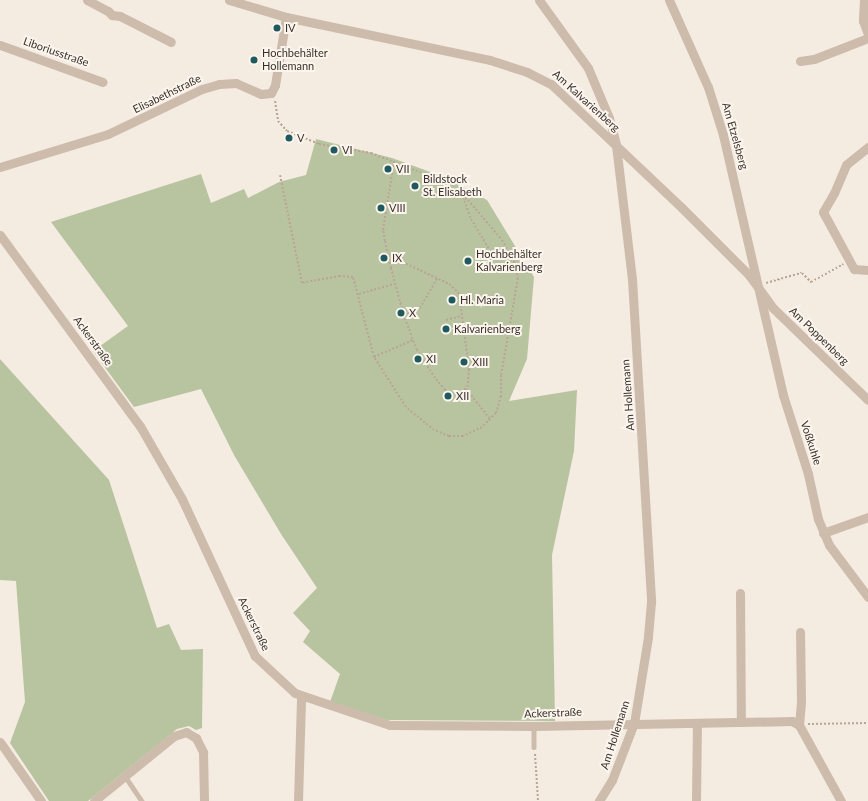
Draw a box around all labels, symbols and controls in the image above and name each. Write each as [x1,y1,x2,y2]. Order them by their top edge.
place label: IV [285,21,296,35]
marker: IV [272,23,282,33]
street label: Liboriusstraße [21,35,91,69]
place label: Hochbehälter Hollemann [262,47,328,73]
marker: Hochbehälter Hollemann [249,55,259,65]
street label: Am Kalvarienberg [550,67,622,135]
street label: Elisabethstraße [131,72,203,116]
street label: Am Etzelsberg [719,101,751,171]
place label: V [297,131,304,145]
marker: V [284,133,294,143]
place label: VI [342,143,353,157]
marker: VI [329,145,339,155]
place label: VII [396,162,410,176]
marker: VII [383,164,393,174]
place label: Bildstock St. Elisabeth [423,173,482,199]
marker: Bildstock St. Elisabeth [410,181,420,191]
place label: VIII [389,201,406,215]
marker: VIII [376,203,386,213]
place label: Hochbehälter Kalvarienberg [476,248,542,274]
place label: IX [392,251,402,265]
marker: IX [379,253,389,263]
marker: Hochbehälter Kalvarienberg [463,256,473,266]
place label: Hl. Maria [460,293,504,307]
marker: Hl. Maria [447,295,457,305]
street label: Am Poppenberg [786,304,852,368]
place label: X [409,306,416,320]
marker: X [396,308,406,318]
street label: Ackerstraße [71,314,115,368]
place label: Kalvarienberg [454,322,520,336]
marker: Kalvarienberg [441,324,451,334]
place label: XI [426,352,436,366]
marker: XI [413,354,423,364]
place label: XIII [472,355,488,369]
marker: XIII [459,357,469,367]
street label: Am Hollemann [619,359,637,431]
place label: XII [456,389,469,403]
marker: XII [443,391,453,401]
street label: Voßkuhle [798,419,824,467]
street label: Ackerstraße [235,595,273,653]
street label: Am Hollemann [598,699,632,771]
street label: Ackerstraße [524,705,582,721]

